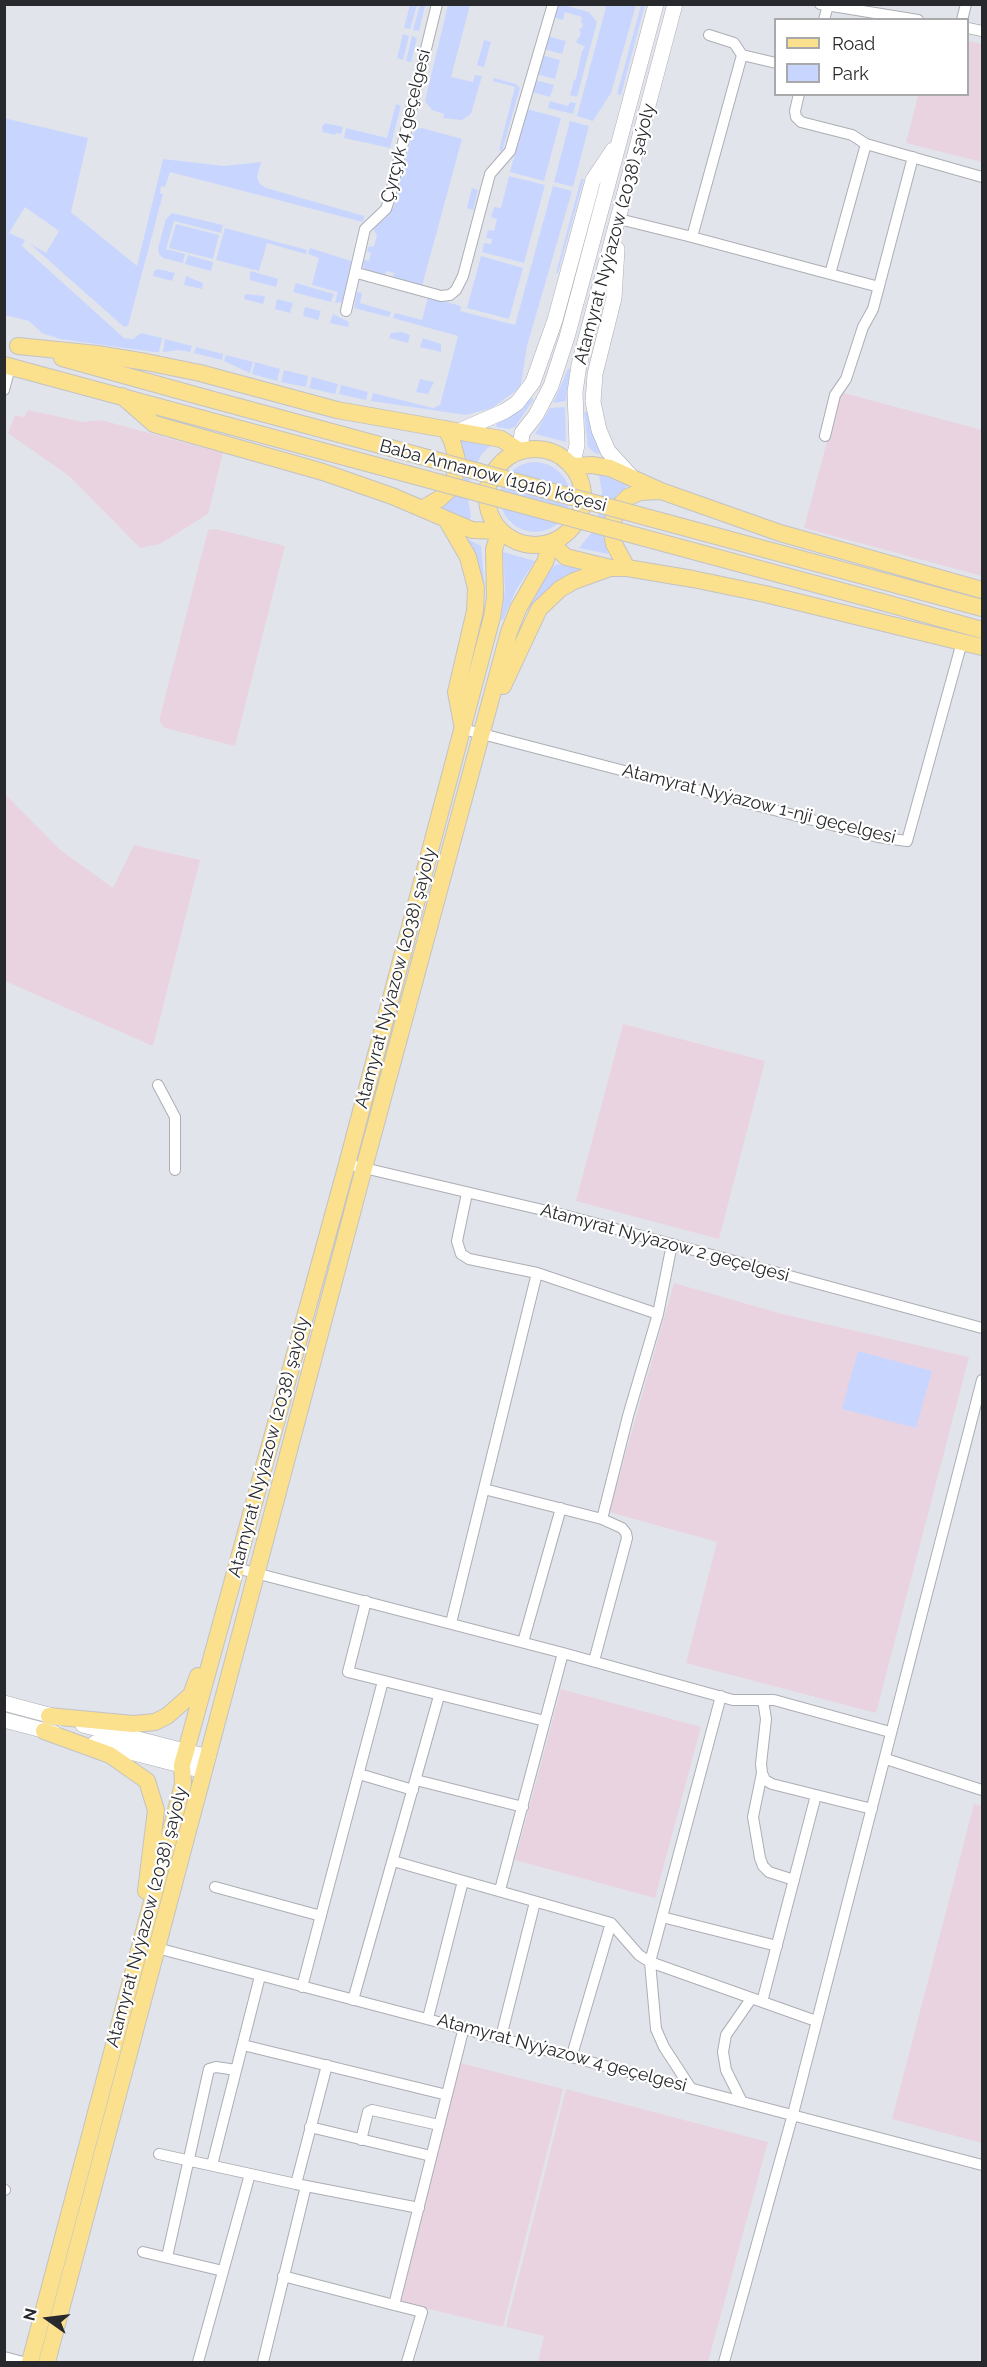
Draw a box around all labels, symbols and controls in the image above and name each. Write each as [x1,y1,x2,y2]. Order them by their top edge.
legend [774,18,969,96]
text: Road [832,33,875,54]
street label: Çyrçyk 4 geçelgesi [376,47,436,205]
text: Park [832,63,869,84]
street label: Atamyrat Nyýazow (2038) şaýoly [570,101,660,367]
street label: Baba Annanow (1916) köçesi [377,435,609,517]
street label: Atamyrat Nyýazow 1-nji geçelgesi [620,760,898,848]
street label: Atamyrat Nyýazow (2038) şaýoly [351,845,441,1111]
street label: Atamyrat Nyýazow 2 geçelgesi [538,1199,792,1287]
street label: Atamyrat Nyýazow (2038) şaýoly [224,1314,314,1580]
street label: Atamyrat Nyýazow (2038) şaýoly [102,1784,192,2050]
street label: Atamyrat Nyýazow 4 geçelgesi [435,2009,689,2097]
north arrow [18,2289,78,2349]
text: N [19,2306,41,2323]

